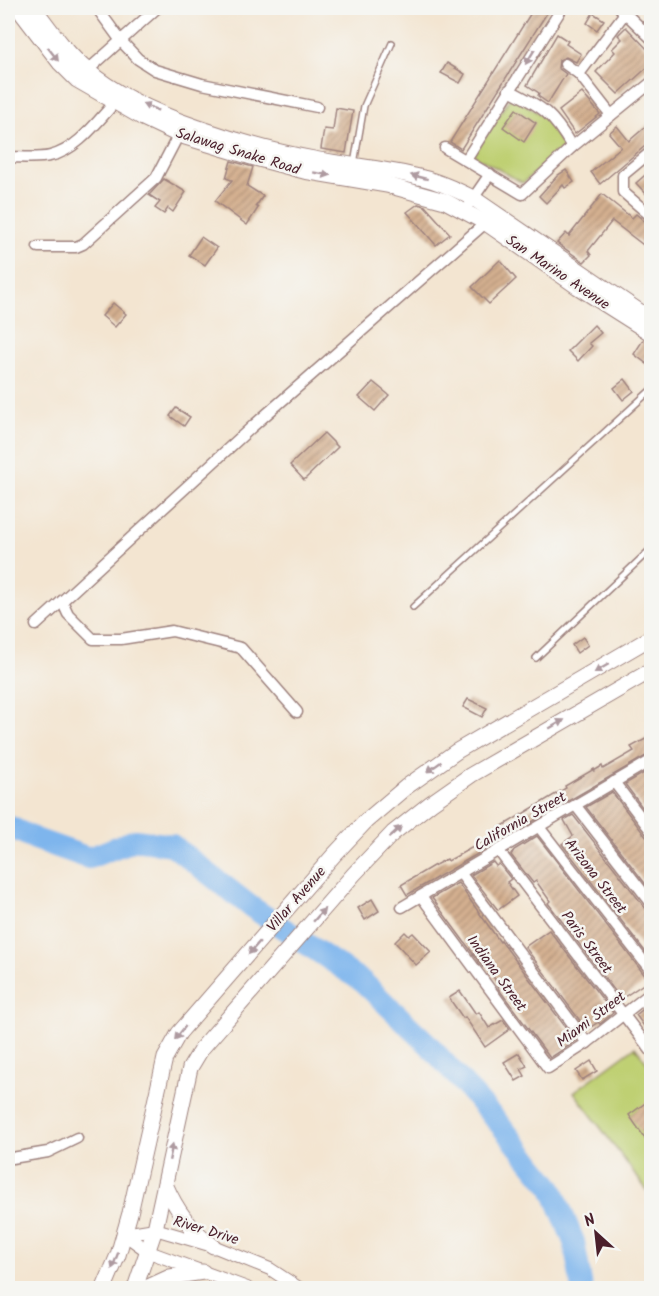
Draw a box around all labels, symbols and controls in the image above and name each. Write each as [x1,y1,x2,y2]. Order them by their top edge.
one-way arrow [47,46,60,62]
one-way arrow [525,49,536,65]
one-way arrow [141,102,159,111]
street label: Salawag Snake Road [173,122,303,182]
one-way arrow [313,170,332,179]
one-way arrow [410,172,428,182]
street label: San Marino Avenue [500,229,615,317]
one-way arrow [593,662,610,672]
one-way arrow [549,719,565,730]
one-way arrow [426,761,442,772]
street label: California Street [470,786,571,858]
one-way arrow [388,825,403,839]
street label: Arizona Street [558,834,633,920]
street label: Villar Avenue [261,861,333,938]
street label: Paris Street [554,906,618,980]
one-way arrow [312,907,325,923]
street label: Indiana Street [460,930,532,1017]
one-way arrow [248,940,261,955]
street label: Miami Street [552,985,632,1054]
one-way arrow [175,1026,187,1041]
one-way arrow [167,1142,176,1161]
north arrow [566,1203,626,1263]
text: N [580,1208,600,1234]
street label: River Drive [170,1210,242,1252]
one-way arrow [110,1252,119,1270]

